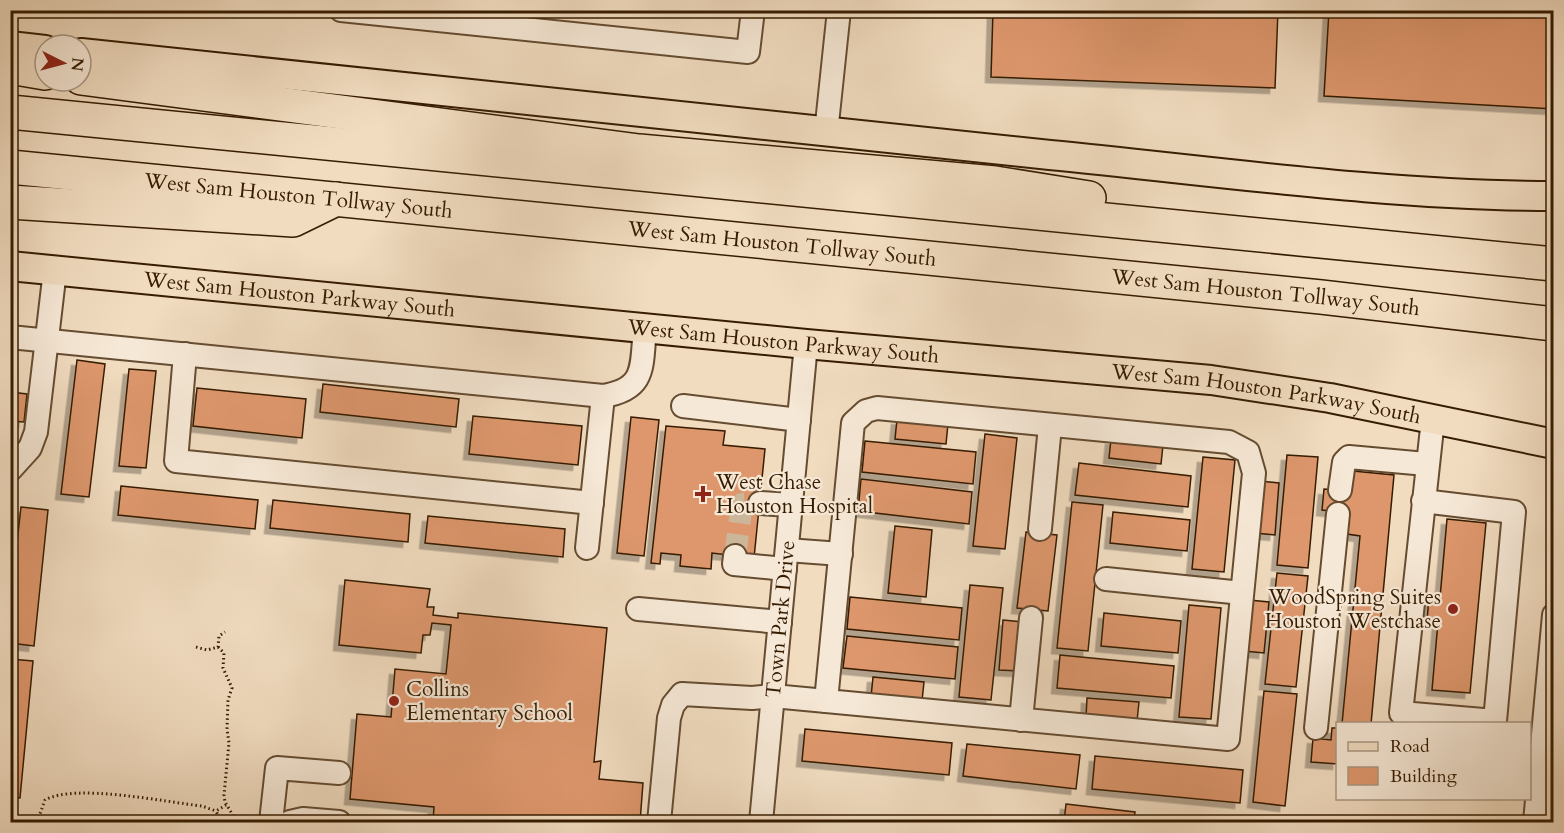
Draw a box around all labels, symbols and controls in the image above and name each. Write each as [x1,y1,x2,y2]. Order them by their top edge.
north arrow [33,33,93,93]
text: N [65,56,89,73]
street label: West Sam Houston Tollway South [142,166,455,225]
street label: West Sam Houston Tollway South [626,214,938,273]
street label: West Sam Houston Tollway South [1109,262,1422,323]
street label: West Sam Houston Parkway South [142,265,457,324]
street label: West Sam Houston Parkway South [625,312,941,370]
street label: West Sam Houston Parkway South [1109,357,1424,431]
place label: West Chase Houston Hospital [715,468,873,521]
marker: West Chase Houston Hospital [694,485,712,503]
street label: Town Park Drive [758,539,802,699]
place label: WoodSpring Suites Houston Westchase [1265,583,1441,636]
marker: WoodSpring Suites Houston Westchase [1446,602,1460,616]
place label: Collins Elementary School [406,675,573,728]
marker: Collins Elementary School [387,694,401,708]
legend [1336,722,1531,800]
text: Road [1390,734,1430,759]
text: Building [1390,764,1458,789]

